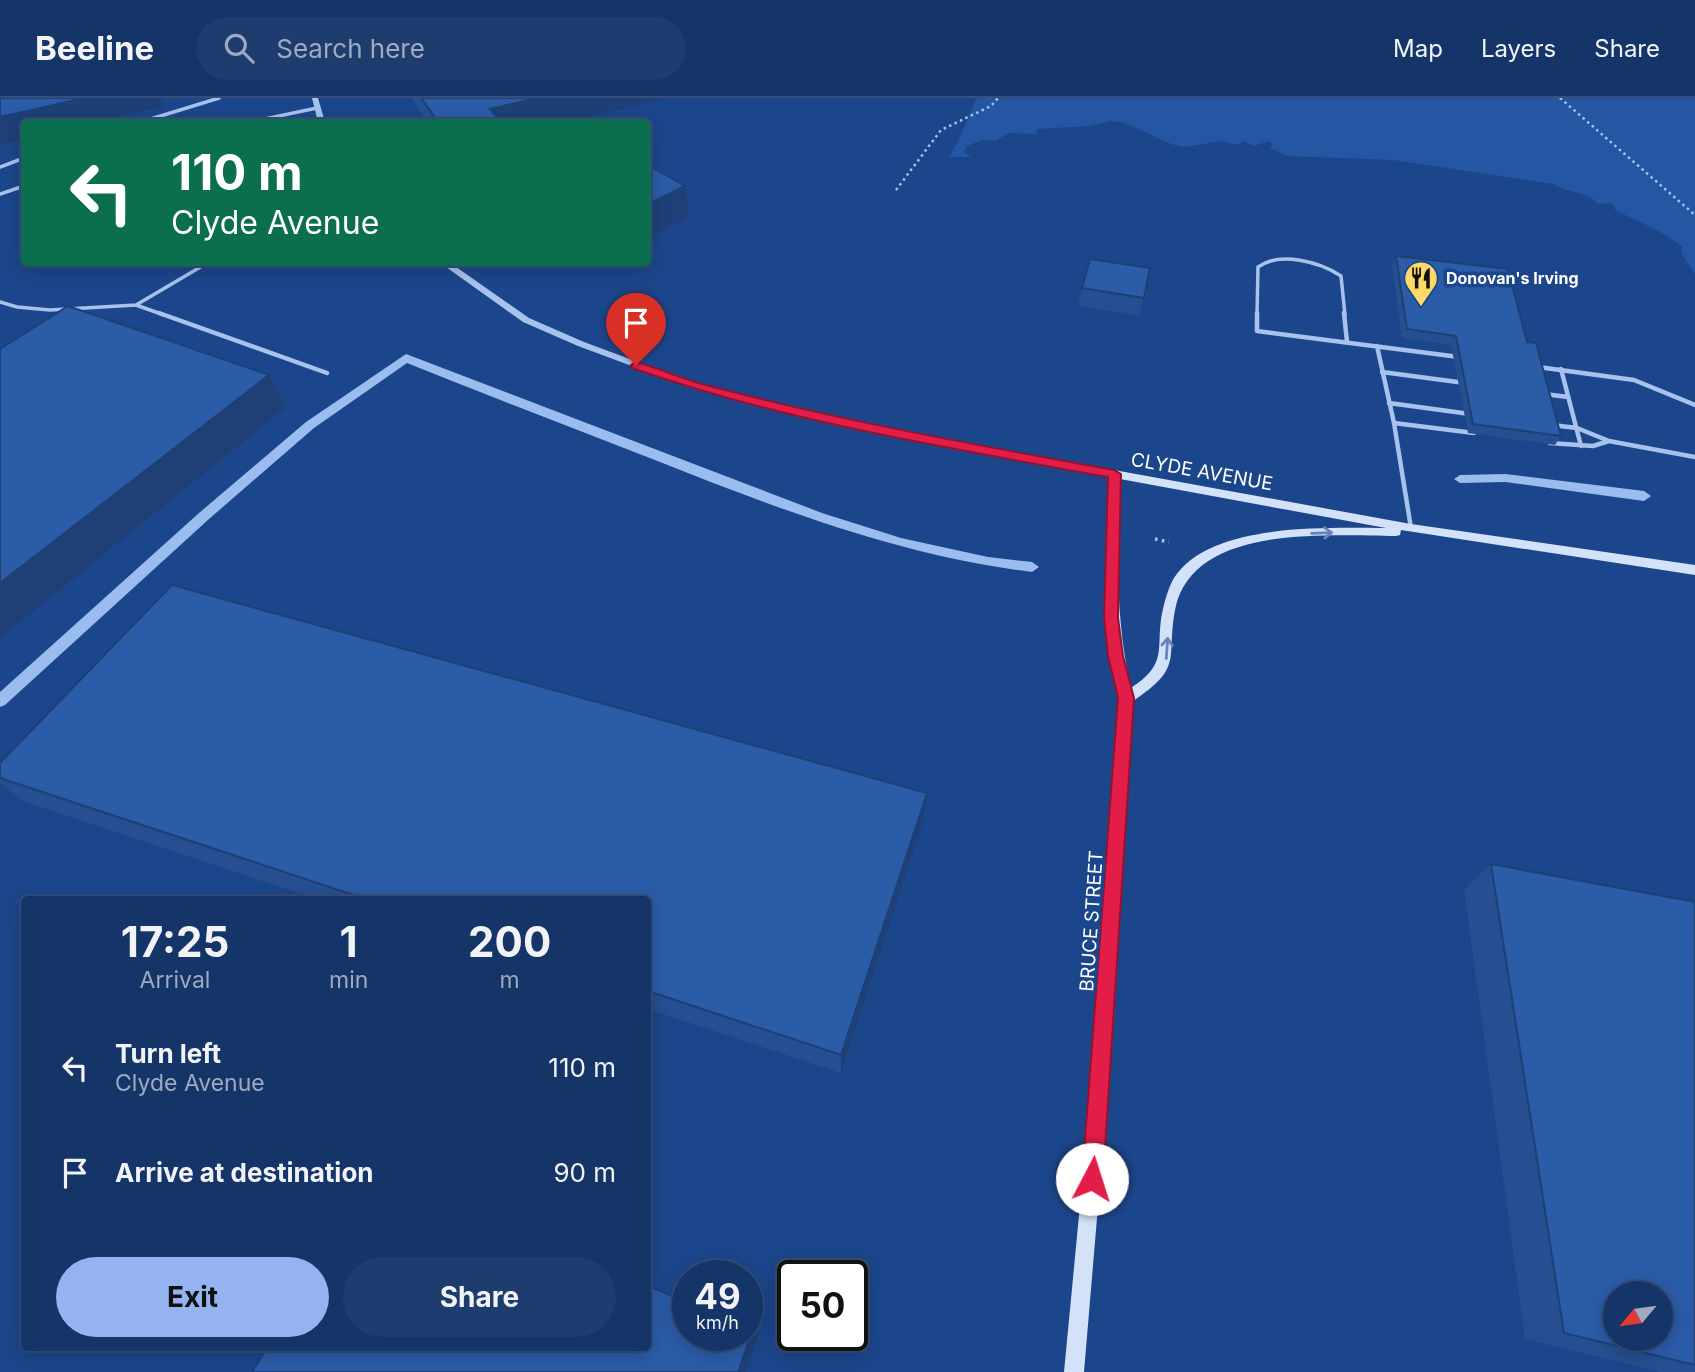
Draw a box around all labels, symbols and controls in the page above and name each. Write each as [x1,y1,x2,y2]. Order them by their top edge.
search box [196,17,686,80]
text: Beeline [35,28,154,68]
icon: search [220,29,258,67]
text: Search here [276,33,425,64]
text: Map [1393,34,1443,63]
text: Layers [1481,34,1556,63]
text: Share [1594,34,1660,63]
text: 110 m [171,143,303,202]
icon: left [56,147,147,238]
text: Clyde Avenue [171,203,379,242]
restaurant icon: Donovan's Irving [1402,259,1440,308]
place label: Donovan's Irving [1446,268,1579,288]
pin [606,293,666,365]
icon: arrive [617,304,655,342]
street label: CLYDE AVENUE [1129,448,1275,495]
one-way arrow [1311,526,1334,540]
one-way arrow [1161,637,1174,660]
street label: BRUCE STREET [1075,850,1108,992]
text: 17:25 [121,916,229,967]
text: 1 [340,916,358,967]
text: 200 [468,916,551,967]
text: Arrival [140,966,210,994]
text: min [329,966,368,994]
text: m [500,966,520,994]
text: Turn left [115,1038,221,1069]
icon: left [56,1049,94,1087]
text: 110 m [548,1052,616,1083]
text: Clyde Avenue [115,1069,265,1097]
position arrow [1055,1142,1129,1216]
icon: arrive [56,1154,94,1192]
text: Arrive at destination [115,1157,374,1188]
text: 90 m [553,1157,616,1188]
button: Exit [56,1257,329,1337]
button: Share [343,1257,616,1337]
speed limit sign: 50 [777,1260,868,1351]
text: 49 [694,1275,741,1317]
north arrow [1603,1281,1673,1351]
map controls [1603,1281,1673,1351]
text: km/h [696,1312,739,1333]

